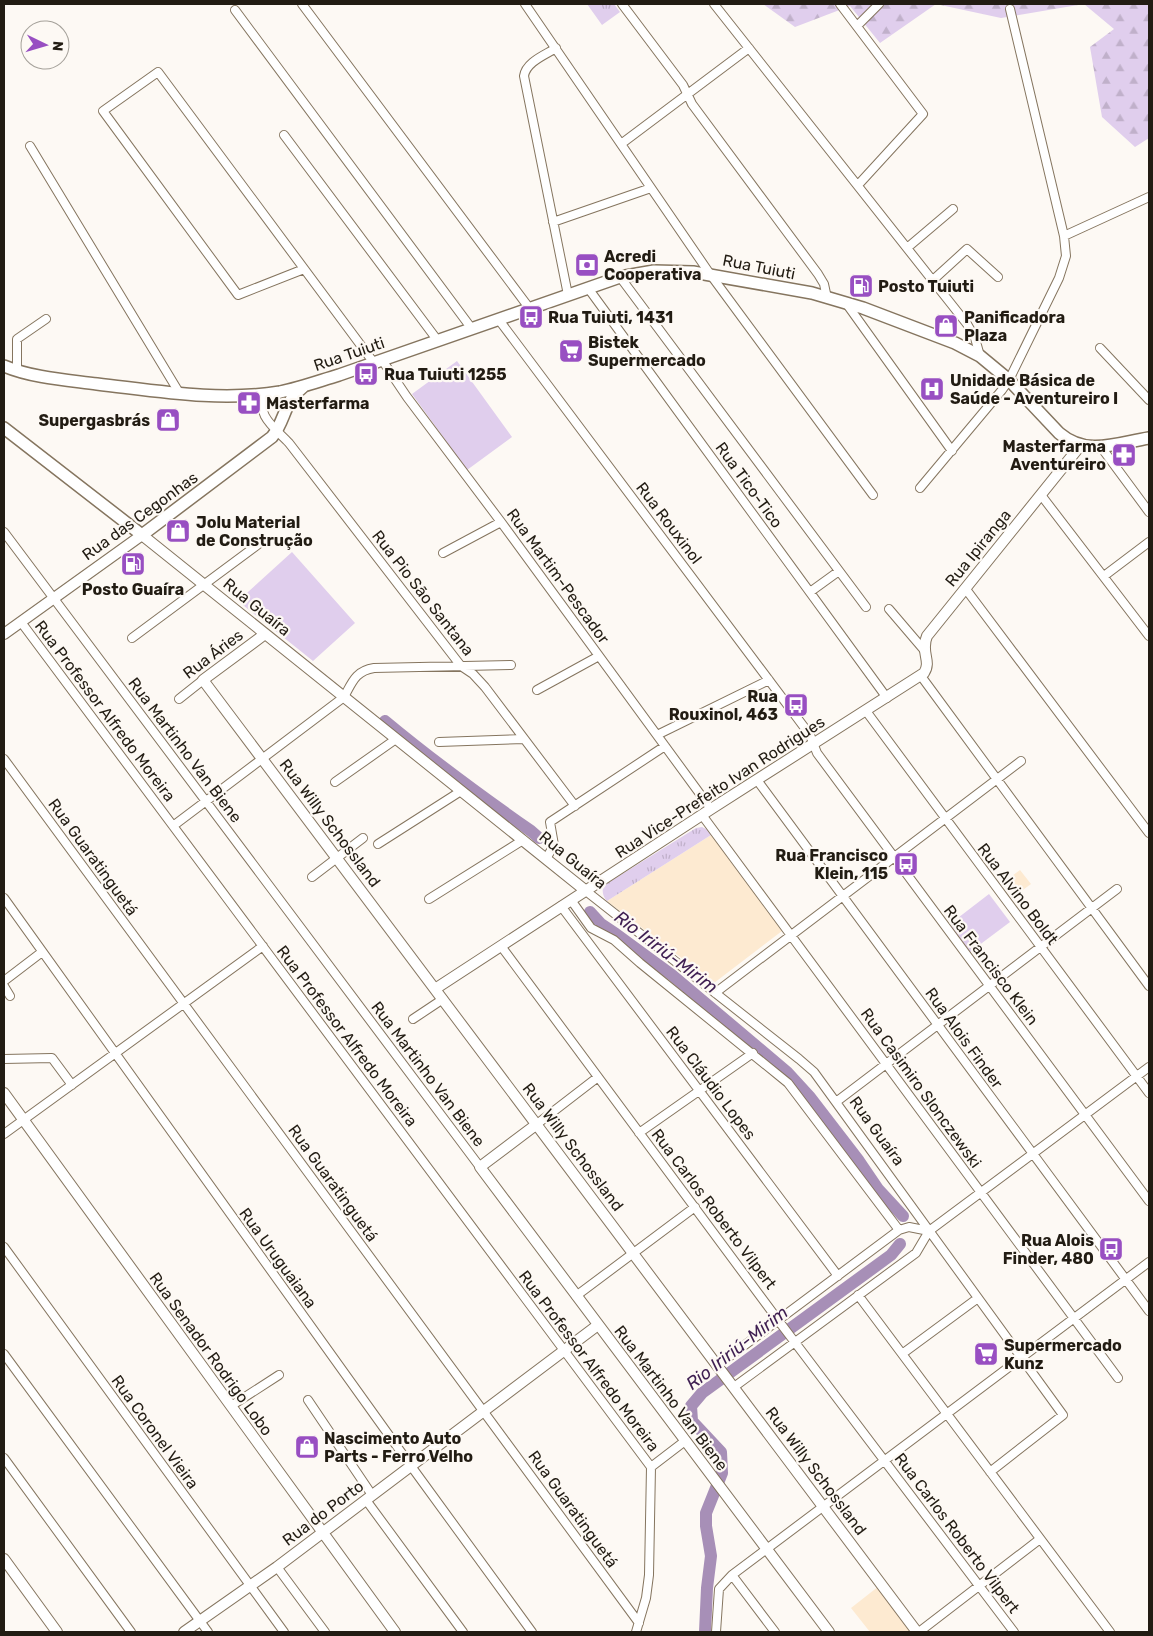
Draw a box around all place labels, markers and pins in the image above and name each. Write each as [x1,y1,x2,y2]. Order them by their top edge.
place label: Acredi Cooperativa [604,247,702,284]
bank icon: Acredi Cooperativa [574,252,600,278]
fuel station icon: Posto Tuiuti [848,273,874,299]
place label: Posto Tuiuti [878,277,974,296]
bus stop icon: Rua Tuiuti, 1431 [518,304,544,330]
place label: Rua Tuiuti, 1431 [548,308,673,327]
place label: Panificadora Plaza [964,308,1065,345]
shop icon: Panificadora Plaza [933,313,959,339]
place label: Bistek Supermercado [588,333,706,370]
supermarket icon: Bistek Supermercado [558,338,584,364]
bus stop icon: Rua Tuiuti 1255 [353,361,379,387]
place label: Rua Tuiuti 1255 [384,365,507,384]
place label: Unidade Básica de Saúde - Aventureiro I [950,371,1118,408]
hospital icon: Unidade Básica de Saúde - Aventureiro I [919,376,945,402]
pharmacy icon: Masterfarma [236,390,262,416]
place label: Masterfarma [266,394,370,413]
shop icon: Supergasbrás [155,407,181,433]
place label: Supergasbrás [38,411,150,430]
place label: Masterfarma Aventureiro [1002,437,1106,474]
pharmacy icon: Masterfarma Aventureiro [1111,442,1137,468]
place label: Jolu Material de Construção [196,513,313,550]
shop icon: Jolu Material de Construção [165,518,191,544]
fuel station icon: Posto Guaíra [120,551,146,577]
place label: Posto Guaíra [82,580,184,599]
place label: Rua Rouxinol, 463 [669,687,778,724]
bus stop icon: Rua Rouxinol, 463 [783,692,809,718]
place label: Rua Francisco Klein, 115 [775,846,888,883]
bus stop icon: Rua Francisco Klein, 115 [893,851,919,877]
place label: Rua Alois Finder, 480 [1003,1231,1094,1268]
bus stop icon: Rua Alois Finder, 480 [1098,1236,1124,1262]
place label: Supermercado Kunz [1004,1336,1122,1373]
supermarket icon: Supermercado Kunz [973,1341,999,1367]
place label: Nascimento Auto Parts - Ferro Velho [324,1429,473,1466]
shop icon: Nascimento Auto Parts - Ferro Velho [294,1434,320,1460]

